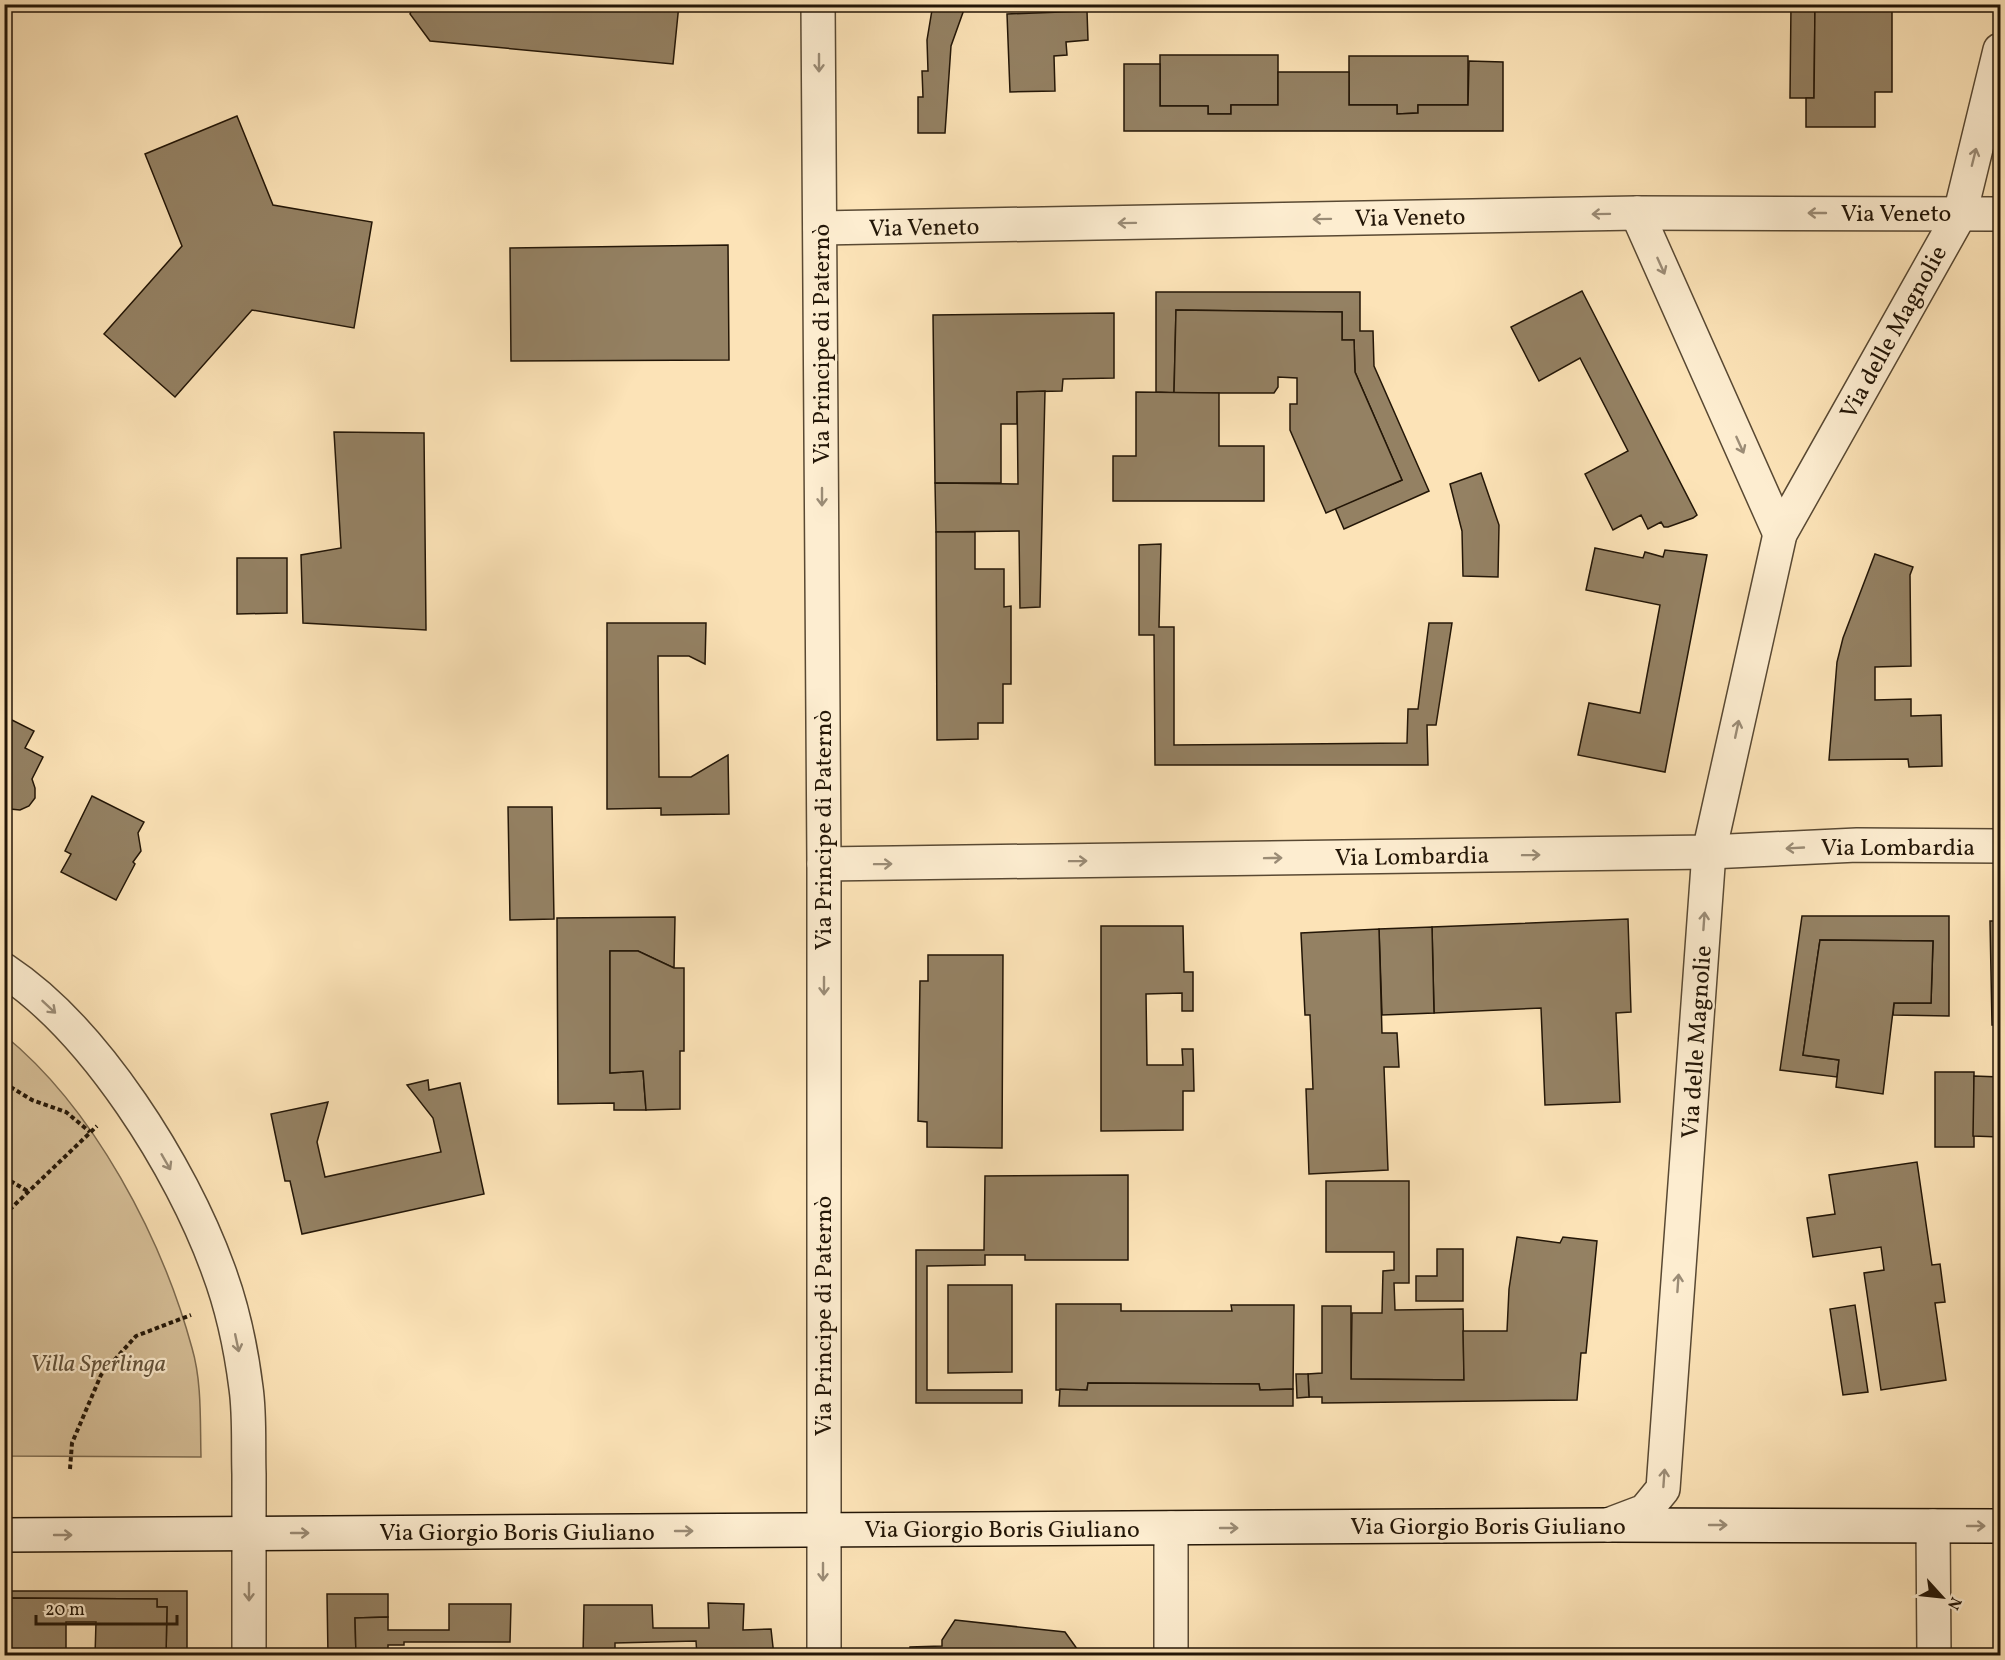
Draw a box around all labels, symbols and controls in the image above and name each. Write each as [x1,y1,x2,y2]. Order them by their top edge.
one-way arrow [813,52,825,72]
one-way arrow [1968,148,1980,167]
street label: Via Veneto [1841,198,1951,232]
street label: Via Veneto [1354,201,1466,237]
one-way arrow [1808,207,1828,219]
one-way arrow [1592,208,1612,219]
street label: Via Veneto [868,211,980,247]
one-way arrow [1313,213,1333,225]
one-way arrow [1118,217,1138,228]
street label: Via Principe di Paternò [806,224,840,464]
street label: Via delle Magnolie [1833,240,1957,426]
one-way arrow [1656,257,1667,275]
one-way arrow [1735,435,1746,453]
one-way arrow [816,486,828,506]
street label: Via Principe di Paternò [808,710,842,950]
one-way arrow [1731,720,1743,739]
street label: Via Lombardia [1821,832,1975,866]
street label: Via Lombardia [1334,840,1490,876]
one-way arrow [1786,842,1806,853]
one-way arrow [1520,849,1540,861]
one-way arrow [1262,852,1282,864]
one-way arrow [1067,855,1087,867]
one-way arrow [872,858,892,869]
one-way arrow [1699,912,1710,932]
street label: Via delle Magnolie [1674,944,1722,1140]
one-way arrow [818,975,830,995]
one-way arrow [42,1000,57,1014]
one-way arrow [161,1153,173,1170]
street label: Via Principe di Paternò [808,1196,842,1436]
one-way arrow [1673,1274,1684,1294]
one-way arrow [232,1333,244,1352]
park label: Villa Sperlinga [30,1348,166,1382]
one-way arrow [1659,1468,1670,1488]
street label: Via Giorgio Boris Giuliano [1350,1511,1626,1545]
street label: Via Giorgio Boris Giuliano [864,1514,1140,1548]
street label: Via Giorgio Boris Giuliano [379,1517,655,1551]
one-way arrow [1708,1519,1728,1531]
one-way arrow [1966,1520,1986,1532]
one-way arrow [1219,1522,1239,1534]
one-way arrow [673,1525,693,1537]
one-way arrow [289,1527,309,1539]
one-way arrow [52,1529,72,1541]
one-way arrow [817,1561,829,1581]
north arrow [1912,1567,1972,1627]
one-way arrow [243,1582,255,1602]
scale bar [36,1588,177,1626]
text: N [1941,1593,1966,1613]
text: 20 m [45,1598,85,1623]

